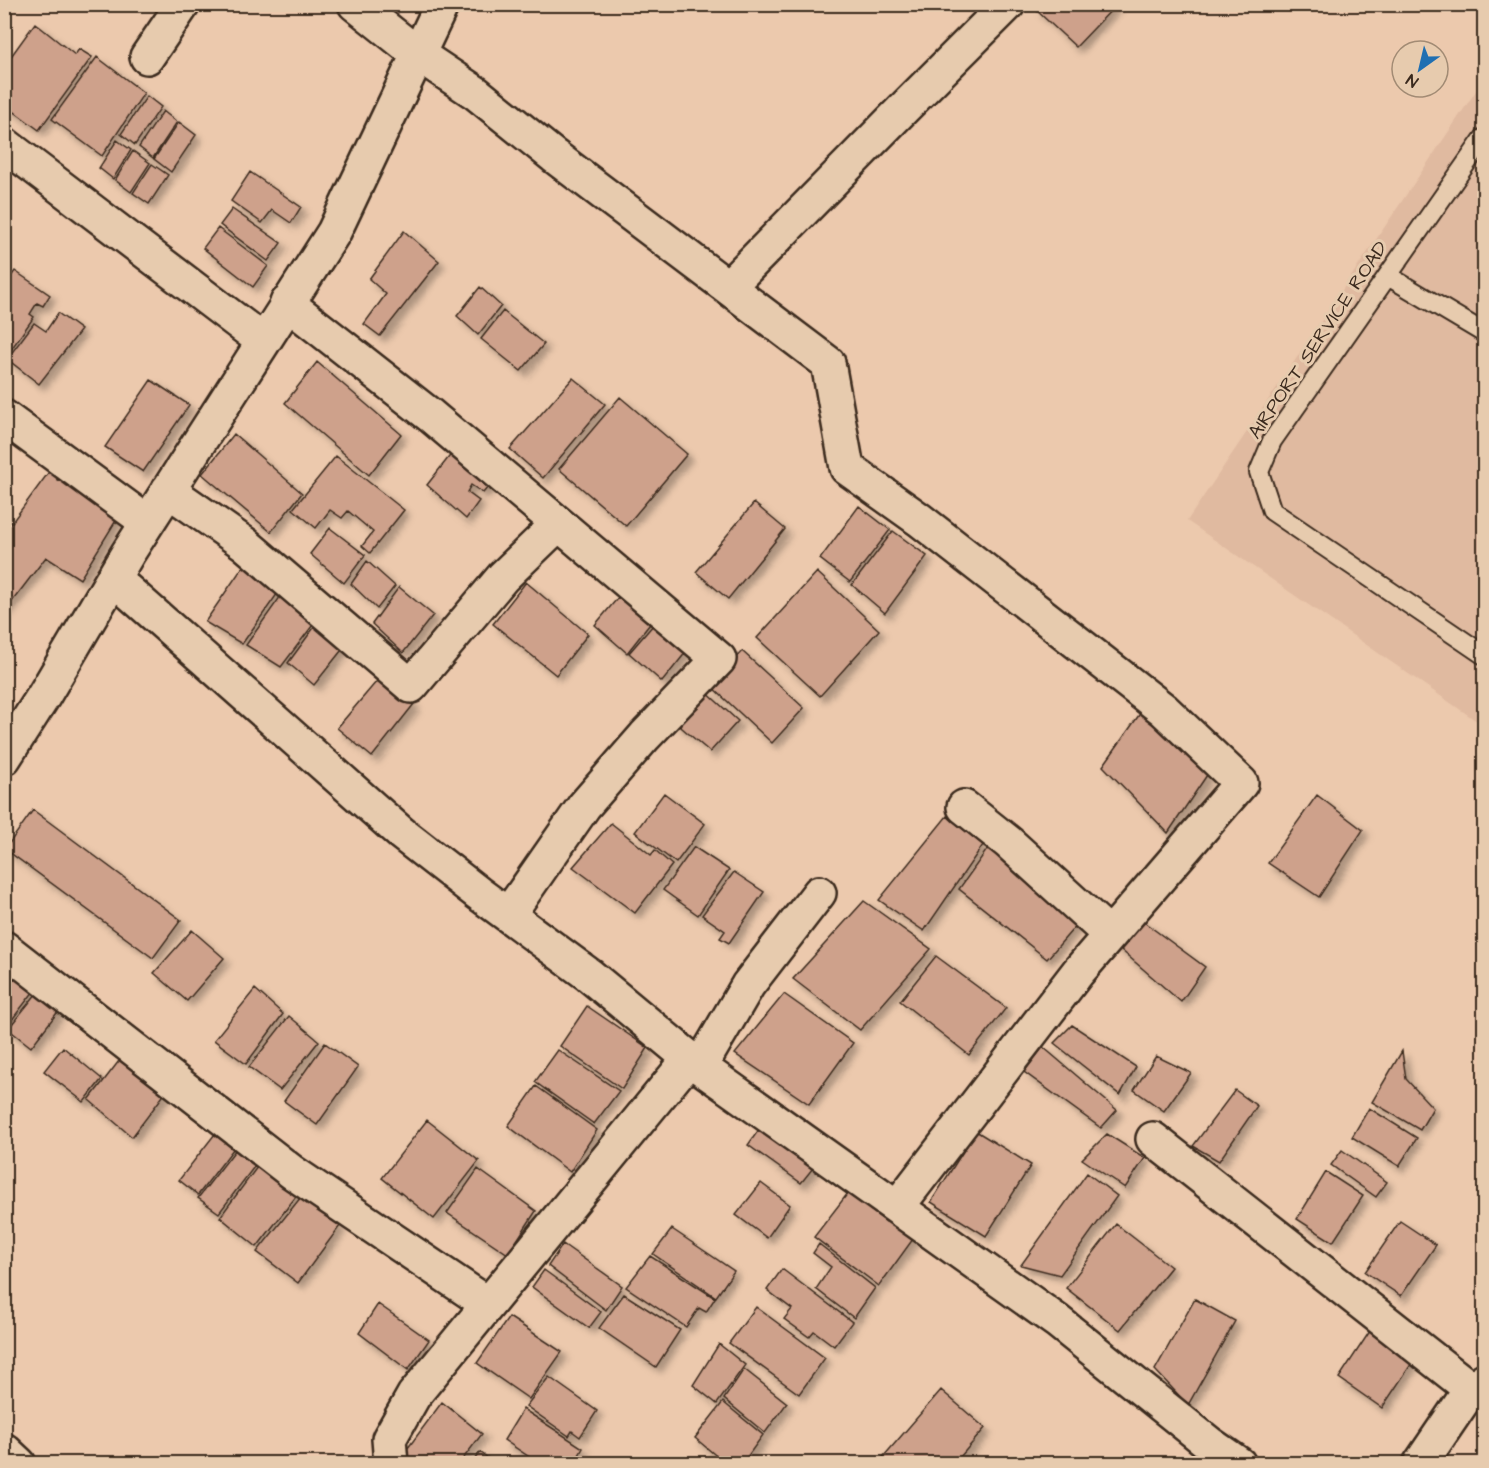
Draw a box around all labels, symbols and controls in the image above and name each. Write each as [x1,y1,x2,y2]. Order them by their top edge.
north arrow [1390,39,1450,99]
text: N [1402,69,1422,93]
street label: AIRPORT SERVICE ROAD [1241,236,1395,444]

